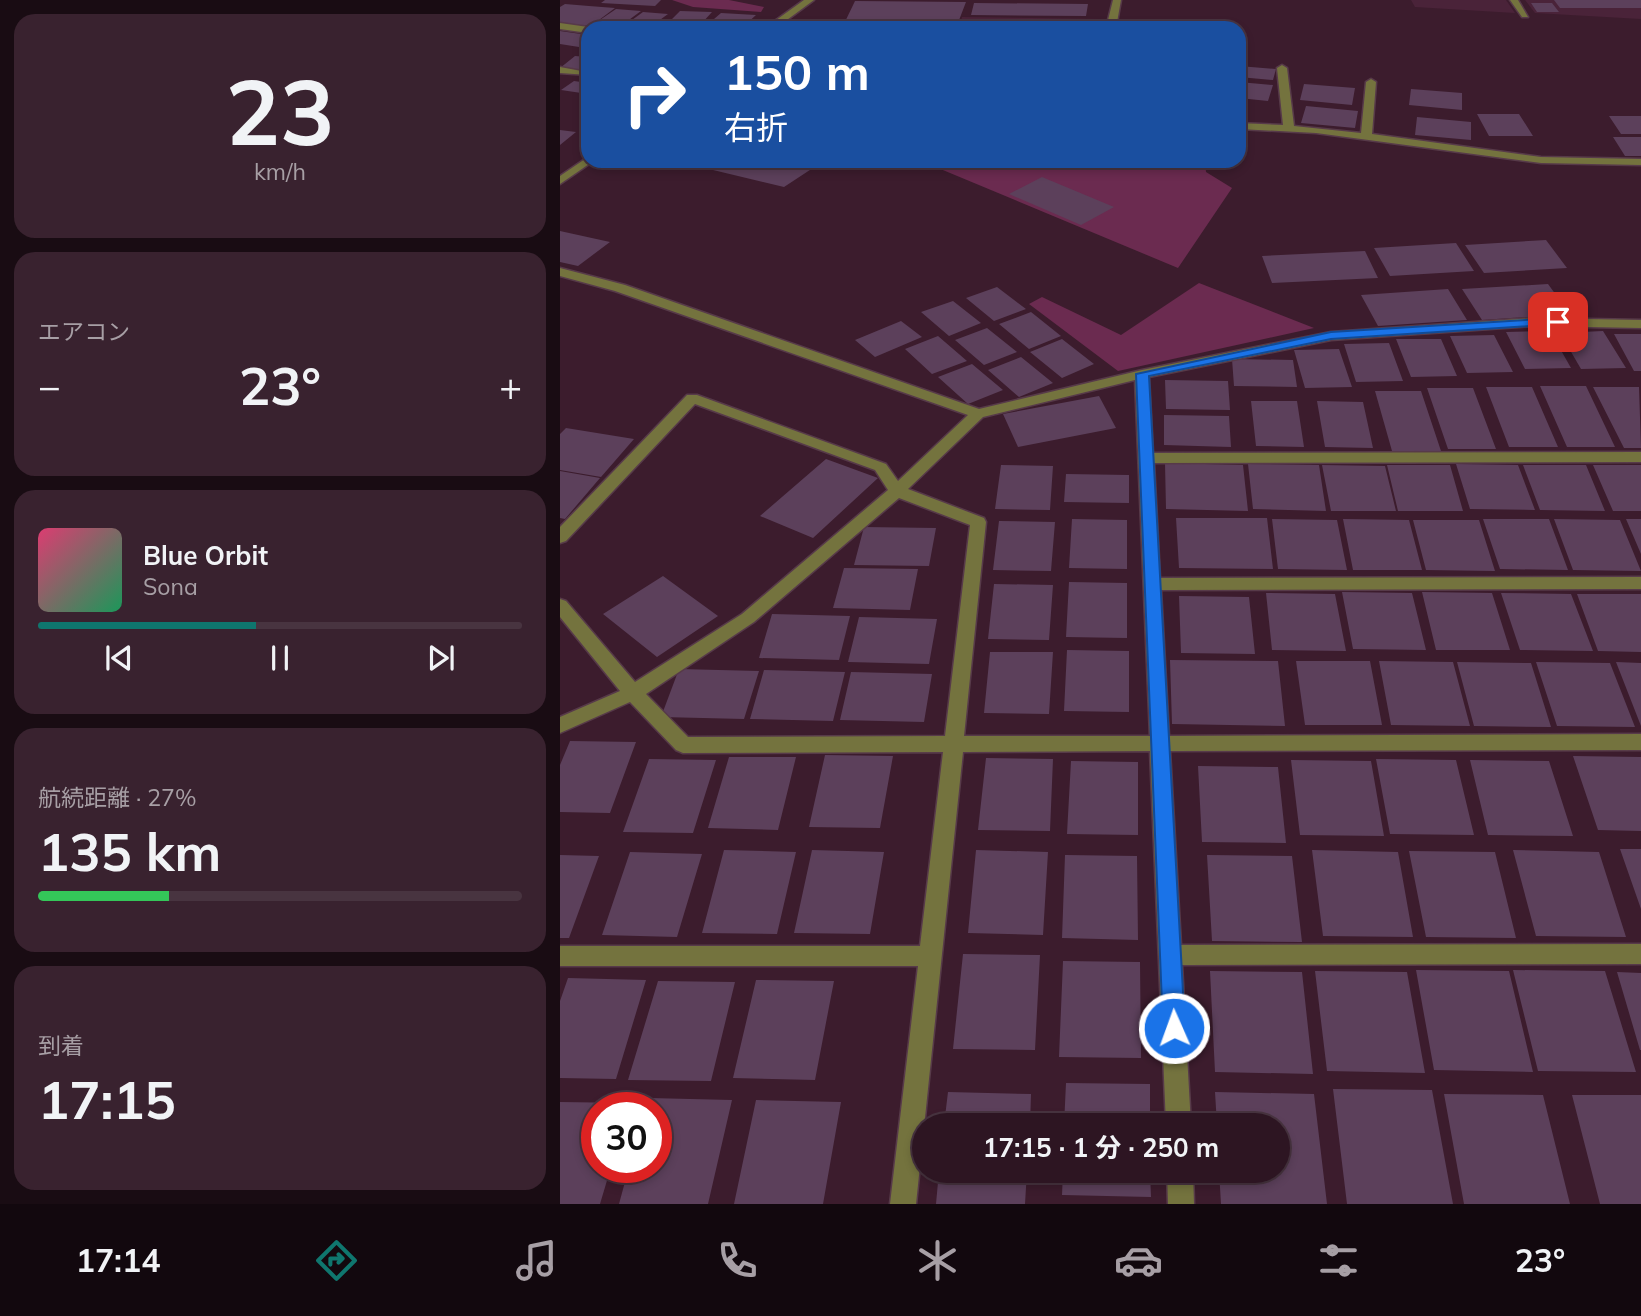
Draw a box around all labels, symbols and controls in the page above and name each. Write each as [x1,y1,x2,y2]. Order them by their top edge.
text: 150 m [724,41,870,102]
icon: right [609,49,700,140]
text: 23 [225,54,335,168]
text: 右折 [724,107,788,147]
text: km/h [254,157,306,186]
pin [1528,292,1588,352]
icon: arrive [1539,303,1577,341]
text: エアコン [38,317,130,346]
text: 23° [239,353,321,418]
text: − [38,362,61,410]
text: + [499,362,522,410]
text: Blue Orbit [143,539,268,572]
text: Sona [143,572,198,601]
icon: previous [100,639,138,677]
icon: pause [261,639,299,677]
icon: next [422,639,460,677]
text: 航続距離 · 27% [38,783,196,812]
text: 135 km [38,819,221,884]
position arrow [1137,991,1211,1065]
text: 到着 [38,1031,84,1060]
text: 17:15 [38,1067,176,1132]
speed limit sign: 30 [581,1092,672,1183]
text: 17:15 · 1 分 · 250 m [983,1131,1219,1164]
icon: directions [312,1236,361,1285]
icon: music [512,1236,561,1285]
icon: phone [713,1236,762,1285]
icon: climate [913,1236,962,1285]
icon: car [1114,1236,1163,1285]
icon: filters [1314,1236,1363,1285]
text: 17:14 [76,1240,160,1280]
text: 23° [1515,1240,1565,1280]

